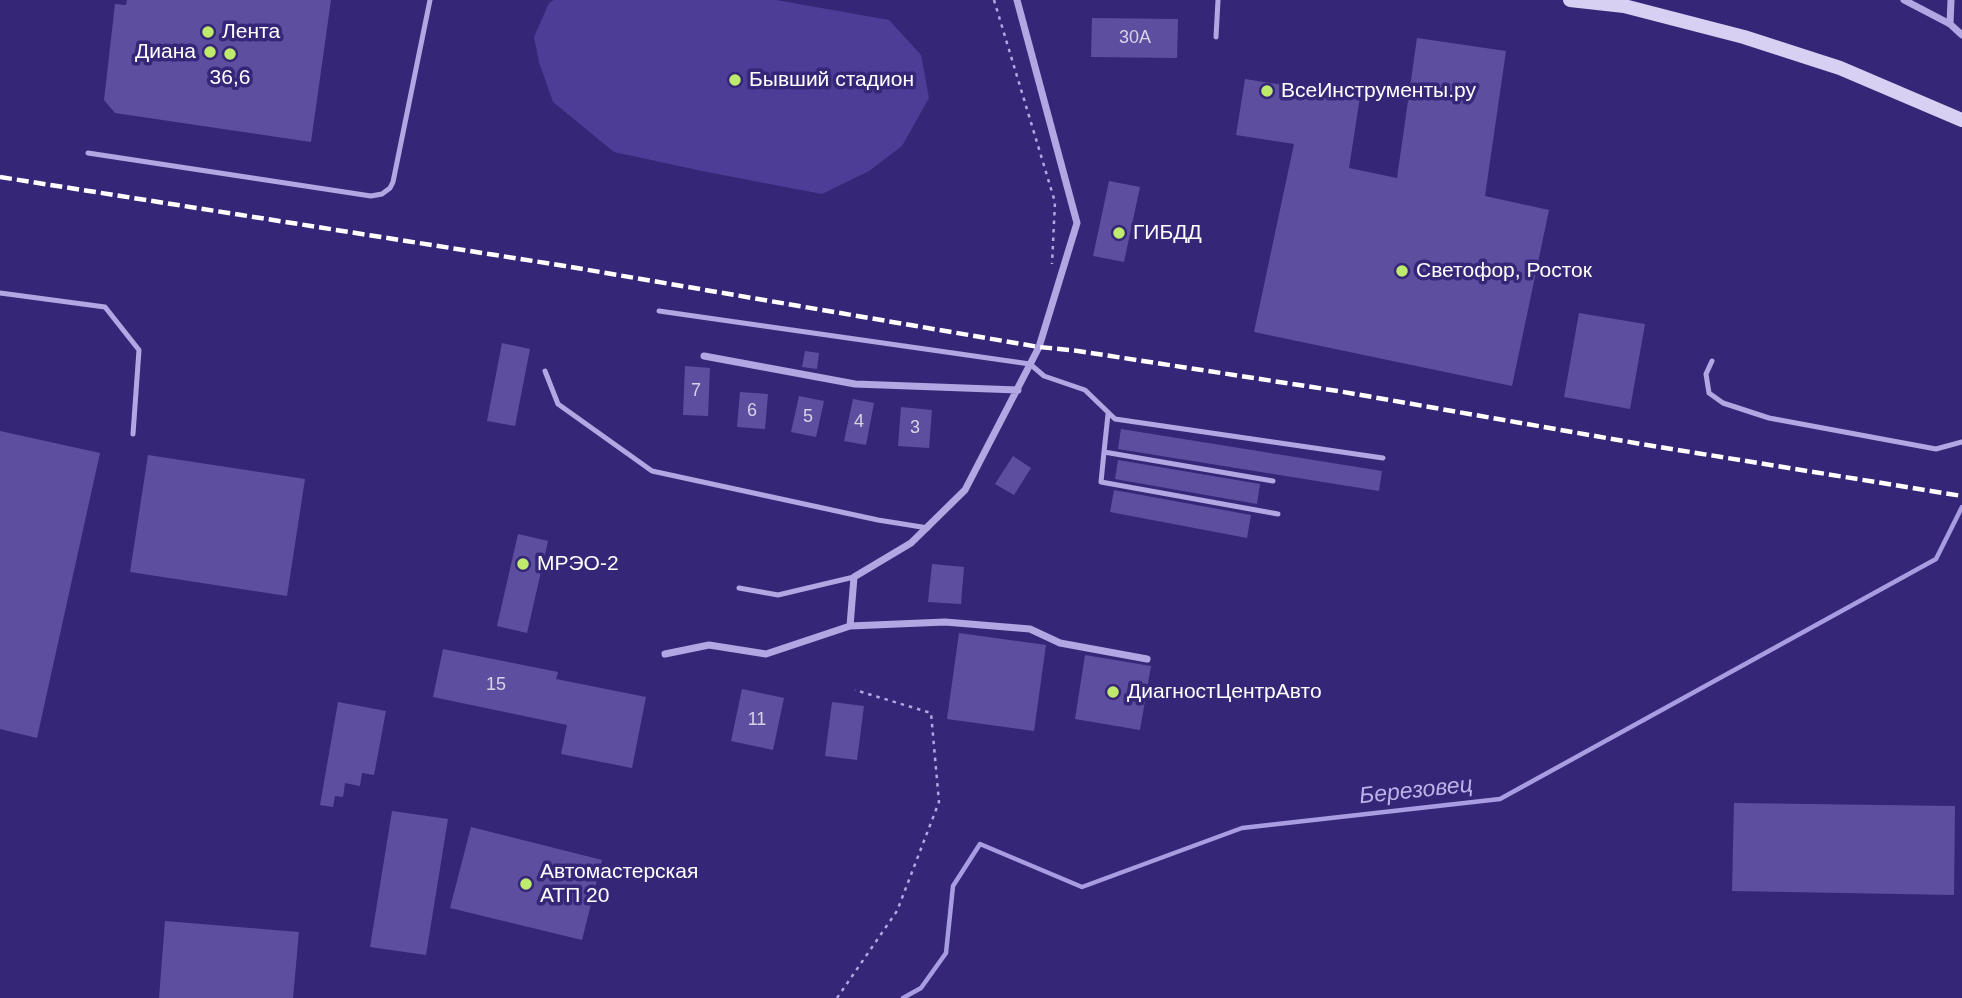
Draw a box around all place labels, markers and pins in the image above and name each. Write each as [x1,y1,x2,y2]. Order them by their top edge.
place label: Лента [222,19,280,45]
marker: Лента [200,24,216,40]
place label: Диана [135,39,196,65]
marker: Диана [202,44,218,60]
marker: 36,6 [222,46,238,62]
place label: 36,6 [210,65,250,91]
place label: Бывший стадион [749,67,914,93]
marker: Бывший стадион [727,72,743,88]
place label: ВсеИнструменты.ру [1281,78,1476,104]
marker: ВсеИнструменты.ру [1259,83,1275,99]
place label: ГИБДД [1133,220,1202,246]
marker: ГИБДД [1111,225,1127,241]
place label: Светофор, Росток [1416,258,1592,284]
marker: Светофор, Росток [1394,263,1410,279]
place label: МРЭО-2 [537,551,619,577]
marker: МРЭО-2 [515,556,531,572]
place label: ДиагностЦентрАвто [1127,679,1322,705]
marker: ДиагностЦентрАвто [1105,684,1121,700]
place label: Автомастерская АТП 20 [540,859,698,909]
marker: Автомастерская АТП 20 [518,876,534,892]

